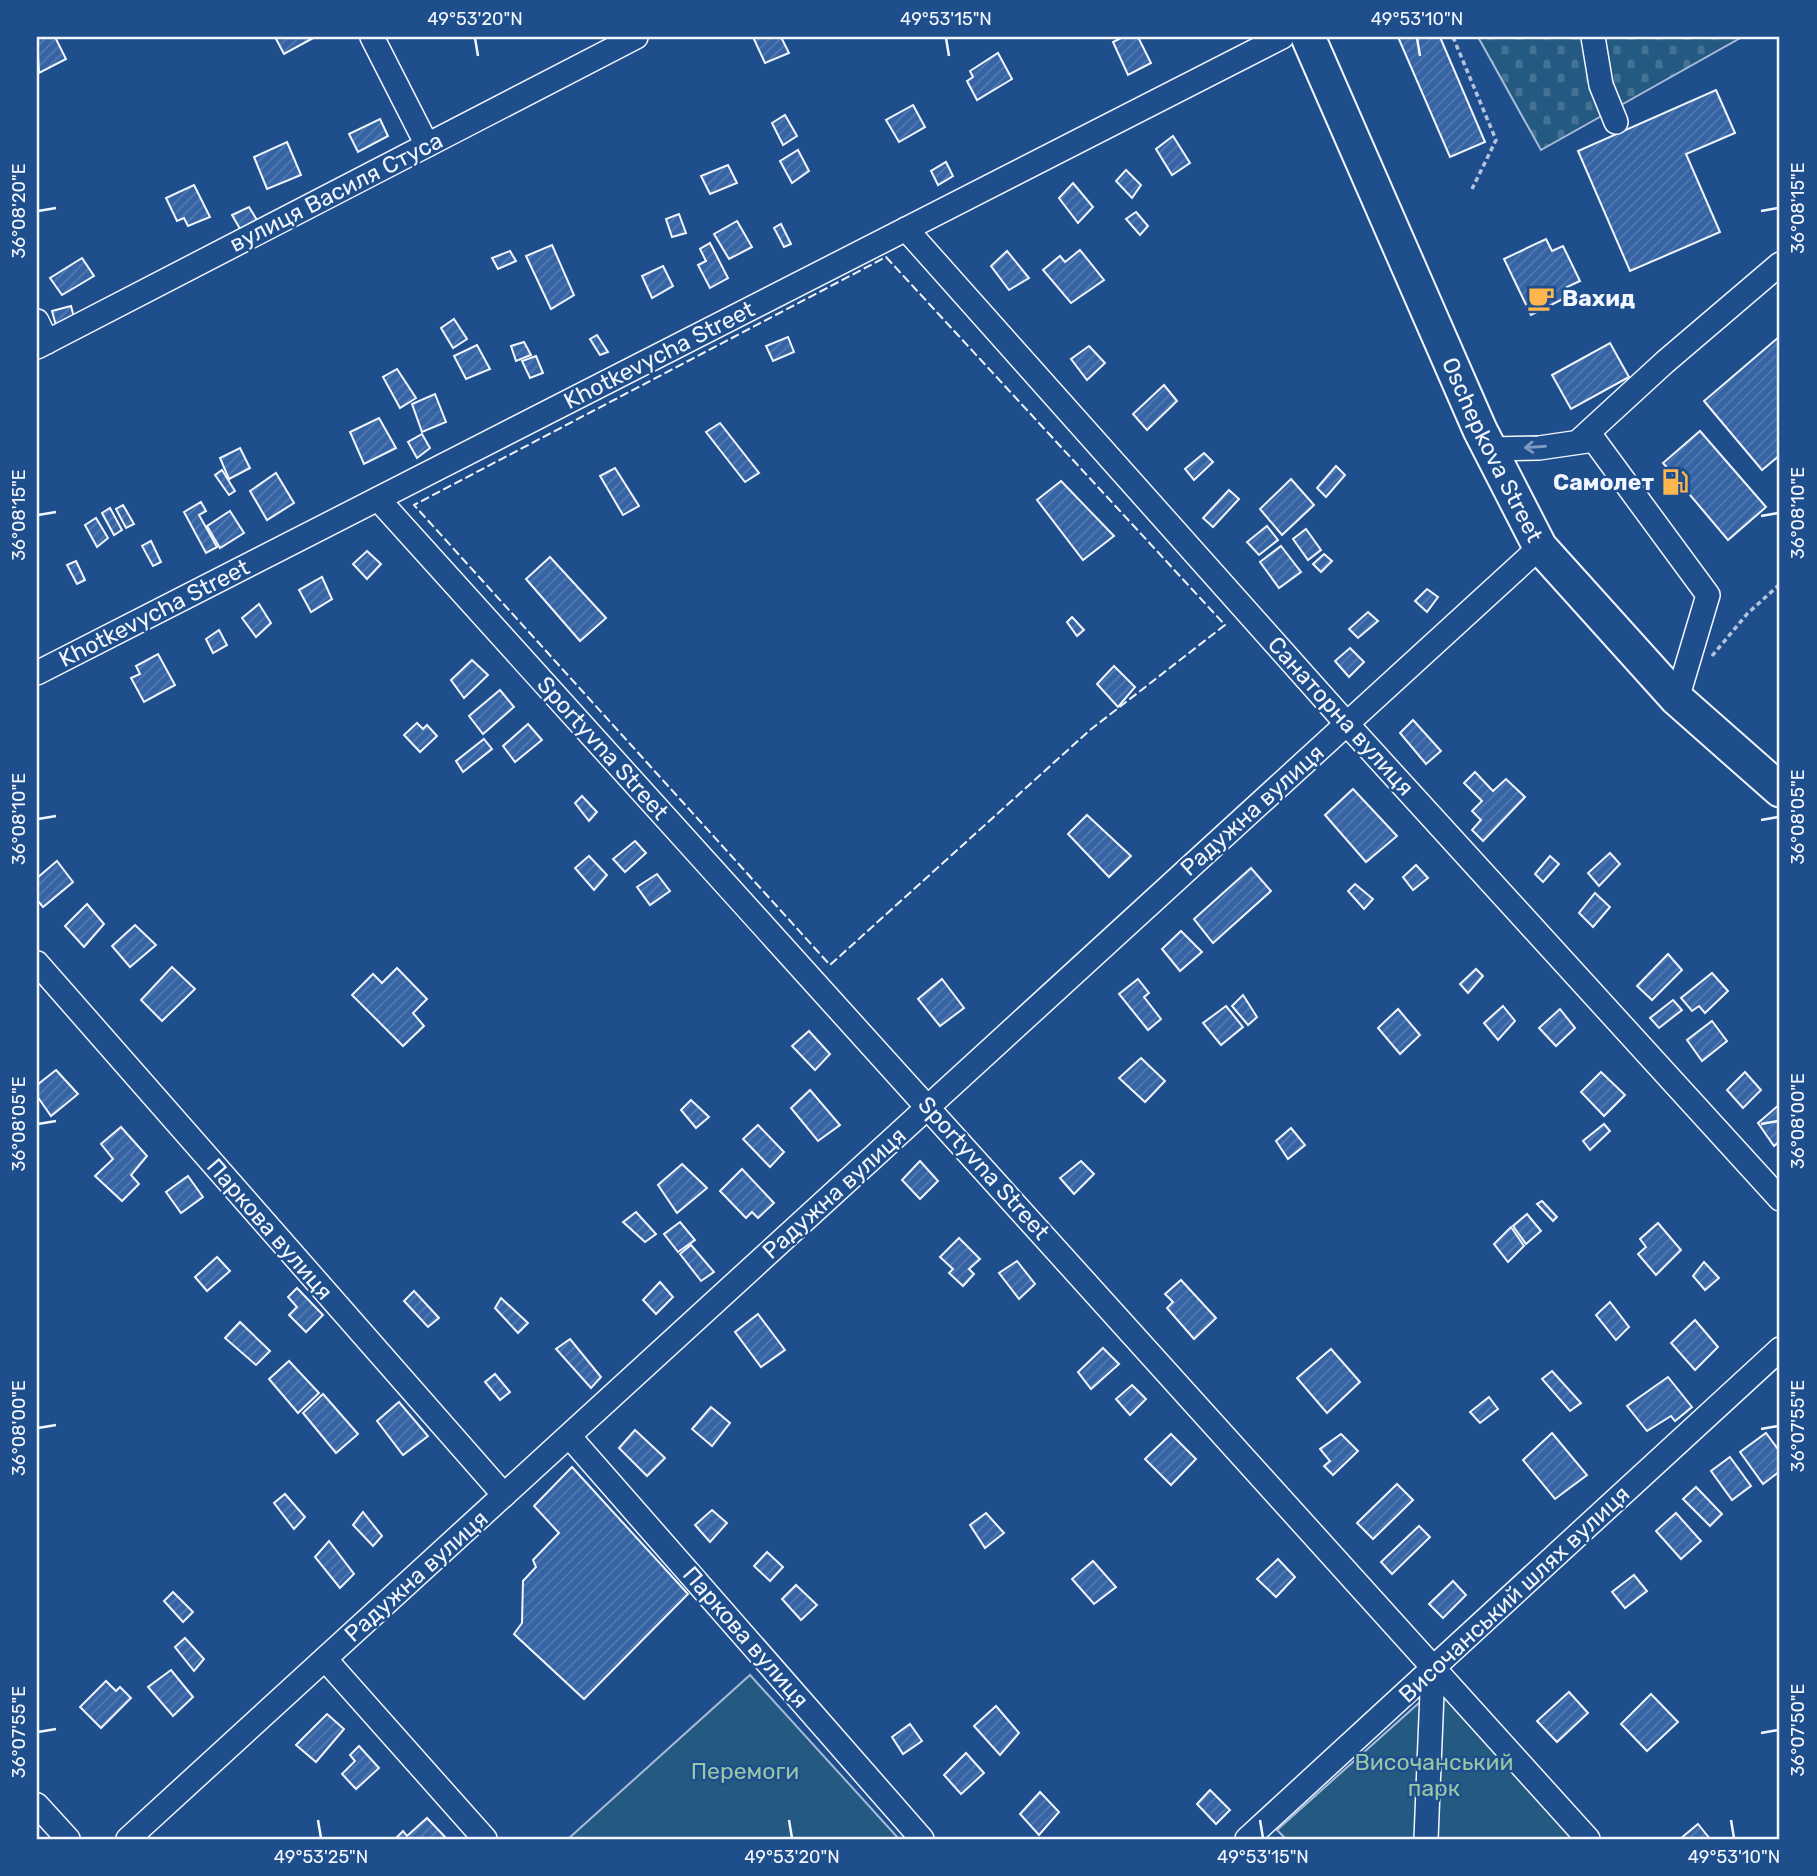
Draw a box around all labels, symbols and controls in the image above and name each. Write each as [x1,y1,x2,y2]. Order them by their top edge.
text: 49°53'20"N [427,8,523,30]
text: 49°53'15"N [900,8,992,30]
text: 49°53'10"N [1371,8,1463,30]
street label: вулиця Василя Стуса [225,126,447,258]
text: 36°08'15"E [1787,162,1809,254]
text: 36°08'20"E [8,163,30,259]
cafe icon: Вахид [1526,283,1556,313]
place label: Вахид [1562,284,1635,312]
street label: Khotkevycha Street [559,295,759,415]
street label: Oschepkova Street [1436,353,1549,547]
one-way arrow [1524,441,1547,454]
fuel station icon: Самолет [1660,467,1690,497]
text: 36°08'10"E [1787,467,1809,559]
place label: Самолет [1553,468,1654,496]
text: 36°08'15"E [8,469,30,561]
street label: Khotkevycha Street [54,553,254,673]
street label: Санаторна вулиця [1262,631,1420,801]
street label: Sportyvna Street [531,671,675,825]
street label: Радужна вулиця [1174,738,1330,882]
text: 36°08'05"E [1787,769,1809,865]
text: 36°08'10"E [8,773,30,865]
text: 36°08'00"E [1787,1073,1809,1169]
text: 36°08'05"E [8,1076,30,1172]
street label: Sportyvna Street [912,1091,1056,1245]
street label: Радужна вулиця [756,1121,912,1265]
street label: Паркова вулиця [201,1153,339,1305]
text: 36°08'00"E [8,1380,30,1476]
text: 36°07'55"E [1787,1380,1809,1472]
street label: Височанський шлях вулиця [1393,1480,1635,1708]
street label: Радужна вулиця [338,1504,494,1648]
street label: Паркова вулиця [677,1561,815,1713]
text: 36°07'50"E [1787,1683,1809,1777]
text: 36°07'55"E [8,1686,30,1778]
park label: Височанський парк [1354,1748,1514,1802]
park label: Перемоги [691,1757,799,1785]
text: 49°53'25"N [274,1846,368,1868]
text: 49°53'20"N [744,1846,840,1868]
text: 49°53'15"N [1217,1846,1309,1868]
text: 49°53'10"N [1688,1846,1780,1868]

